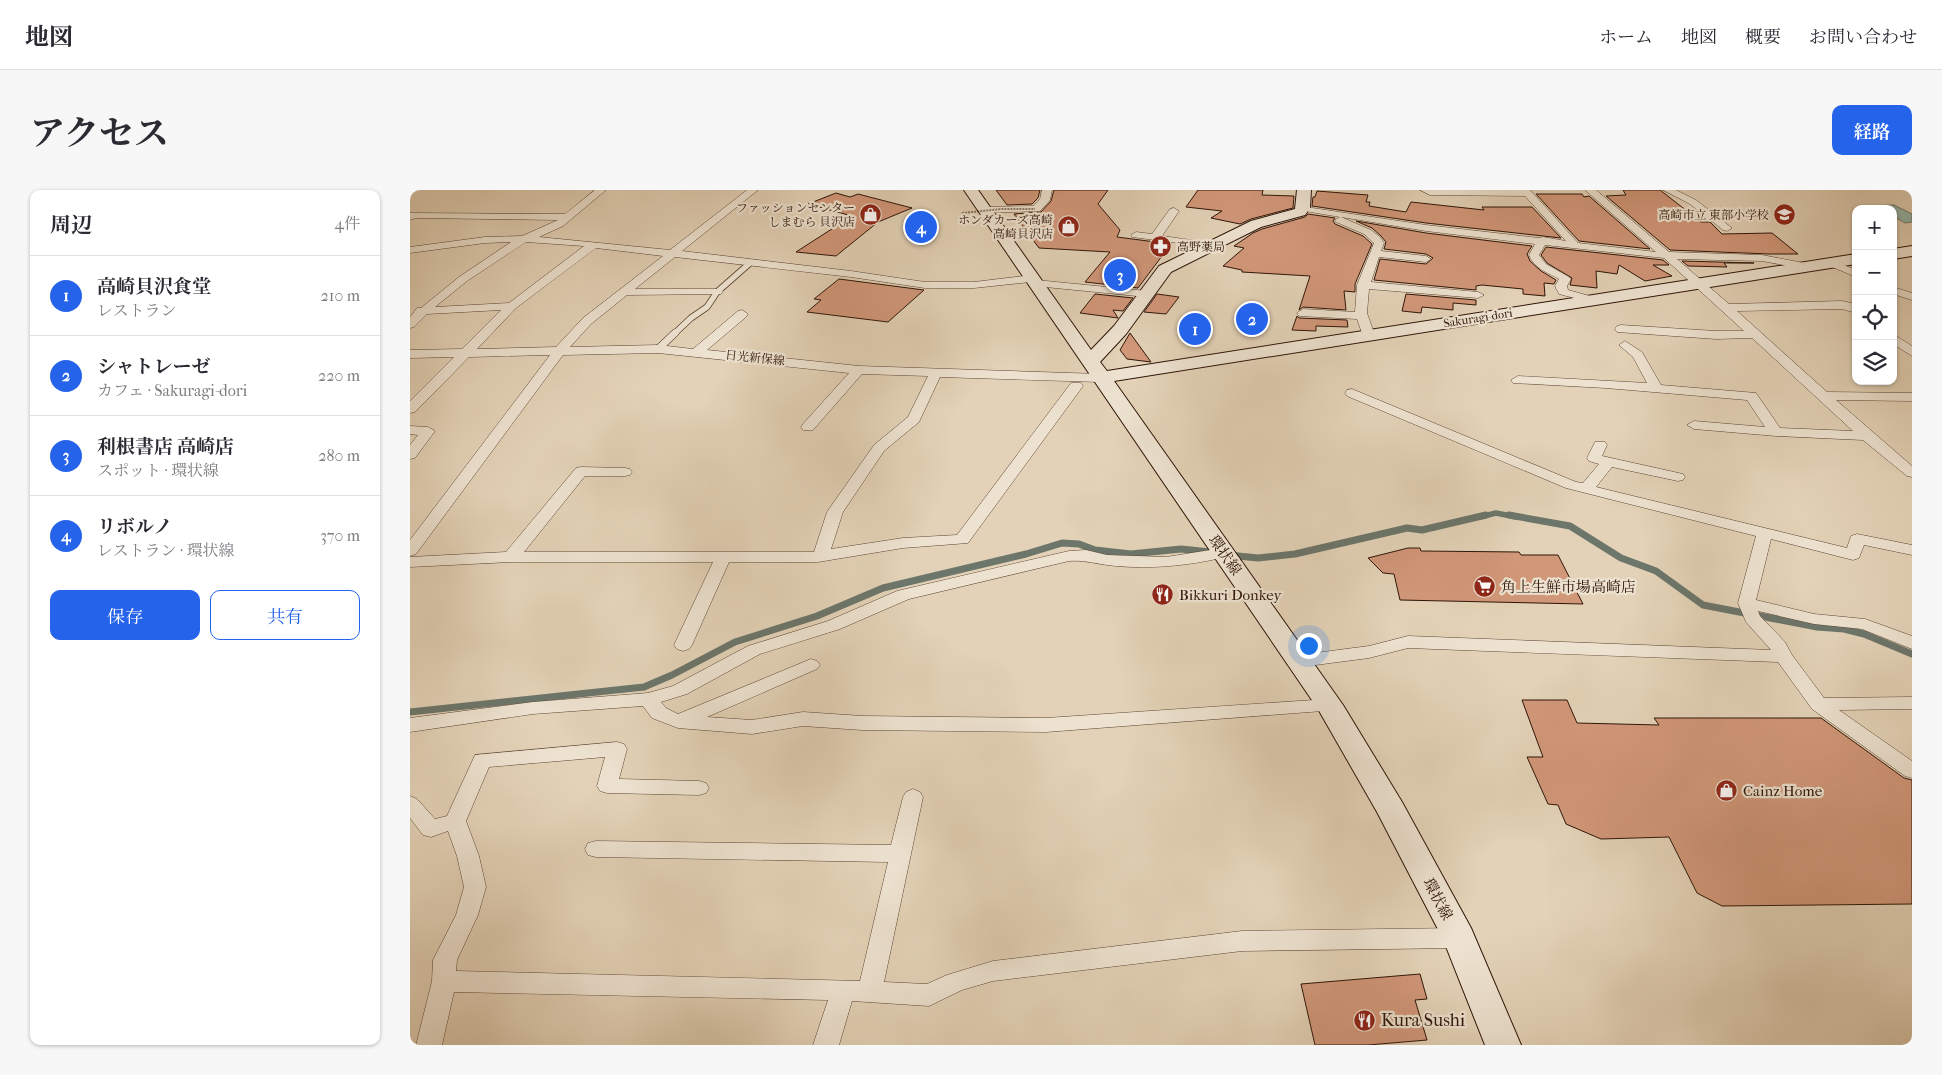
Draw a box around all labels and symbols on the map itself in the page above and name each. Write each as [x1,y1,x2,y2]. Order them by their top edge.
place label: ファッションセンター しまむら 貝沢店 [736,201,855,229]
shop icon: ファッションセンター しまむら 貝沢店 [859,203,883,227]
school or university icon: 高崎市立 東部小学校 [1773,203,1797,227]
pin: 4 [905,208,937,246]
place label: 高崎市立 東部小学校 [1658,208,1769,222]
place label: ホンダカーズ高崎 高崎貝沢店 [958,213,1053,241]
shop icon: ホンダカーズ高崎 高崎貝沢店 [1057,215,1081,239]
pharmacy icon: 高野薬局 [1149,235,1173,259]
place label: 高野薬局 [1177,240,1225,254]
pin: 3 [1104,256,1136,294]
pin: 2 [1236,300,1268,338]
street label: Sakuragi-dori [1442,306,1514,330]
pin: 1 [1179,310,1211,348]
street label: 日光新保線 [724,348,786,368]
street label: 環状線 [1205,531,1245,579]
supermarket icon: 角上生鮮市場高崎店 [1473,575,1497,599]
place label: 角上生鮮市場高崎店 [1501,578,1636,596]
restaurant icon: Bikkuri Donkey [1151,583,1175,607]
place label: Bikkuri Donkey [1179,586,1283,604]
your location [1296,633,1322,659]
shop icon: Cainz Home [1715,779,1739,803]
place label: Cainz Home [1743,782,1823,800]
street label: 環状線 [1419,875,1457,923]
restaurant icon: Kura Sushi [1353,1008,1377,1032]
place label: Kura Sushi [1381,1010,1466,1031]

